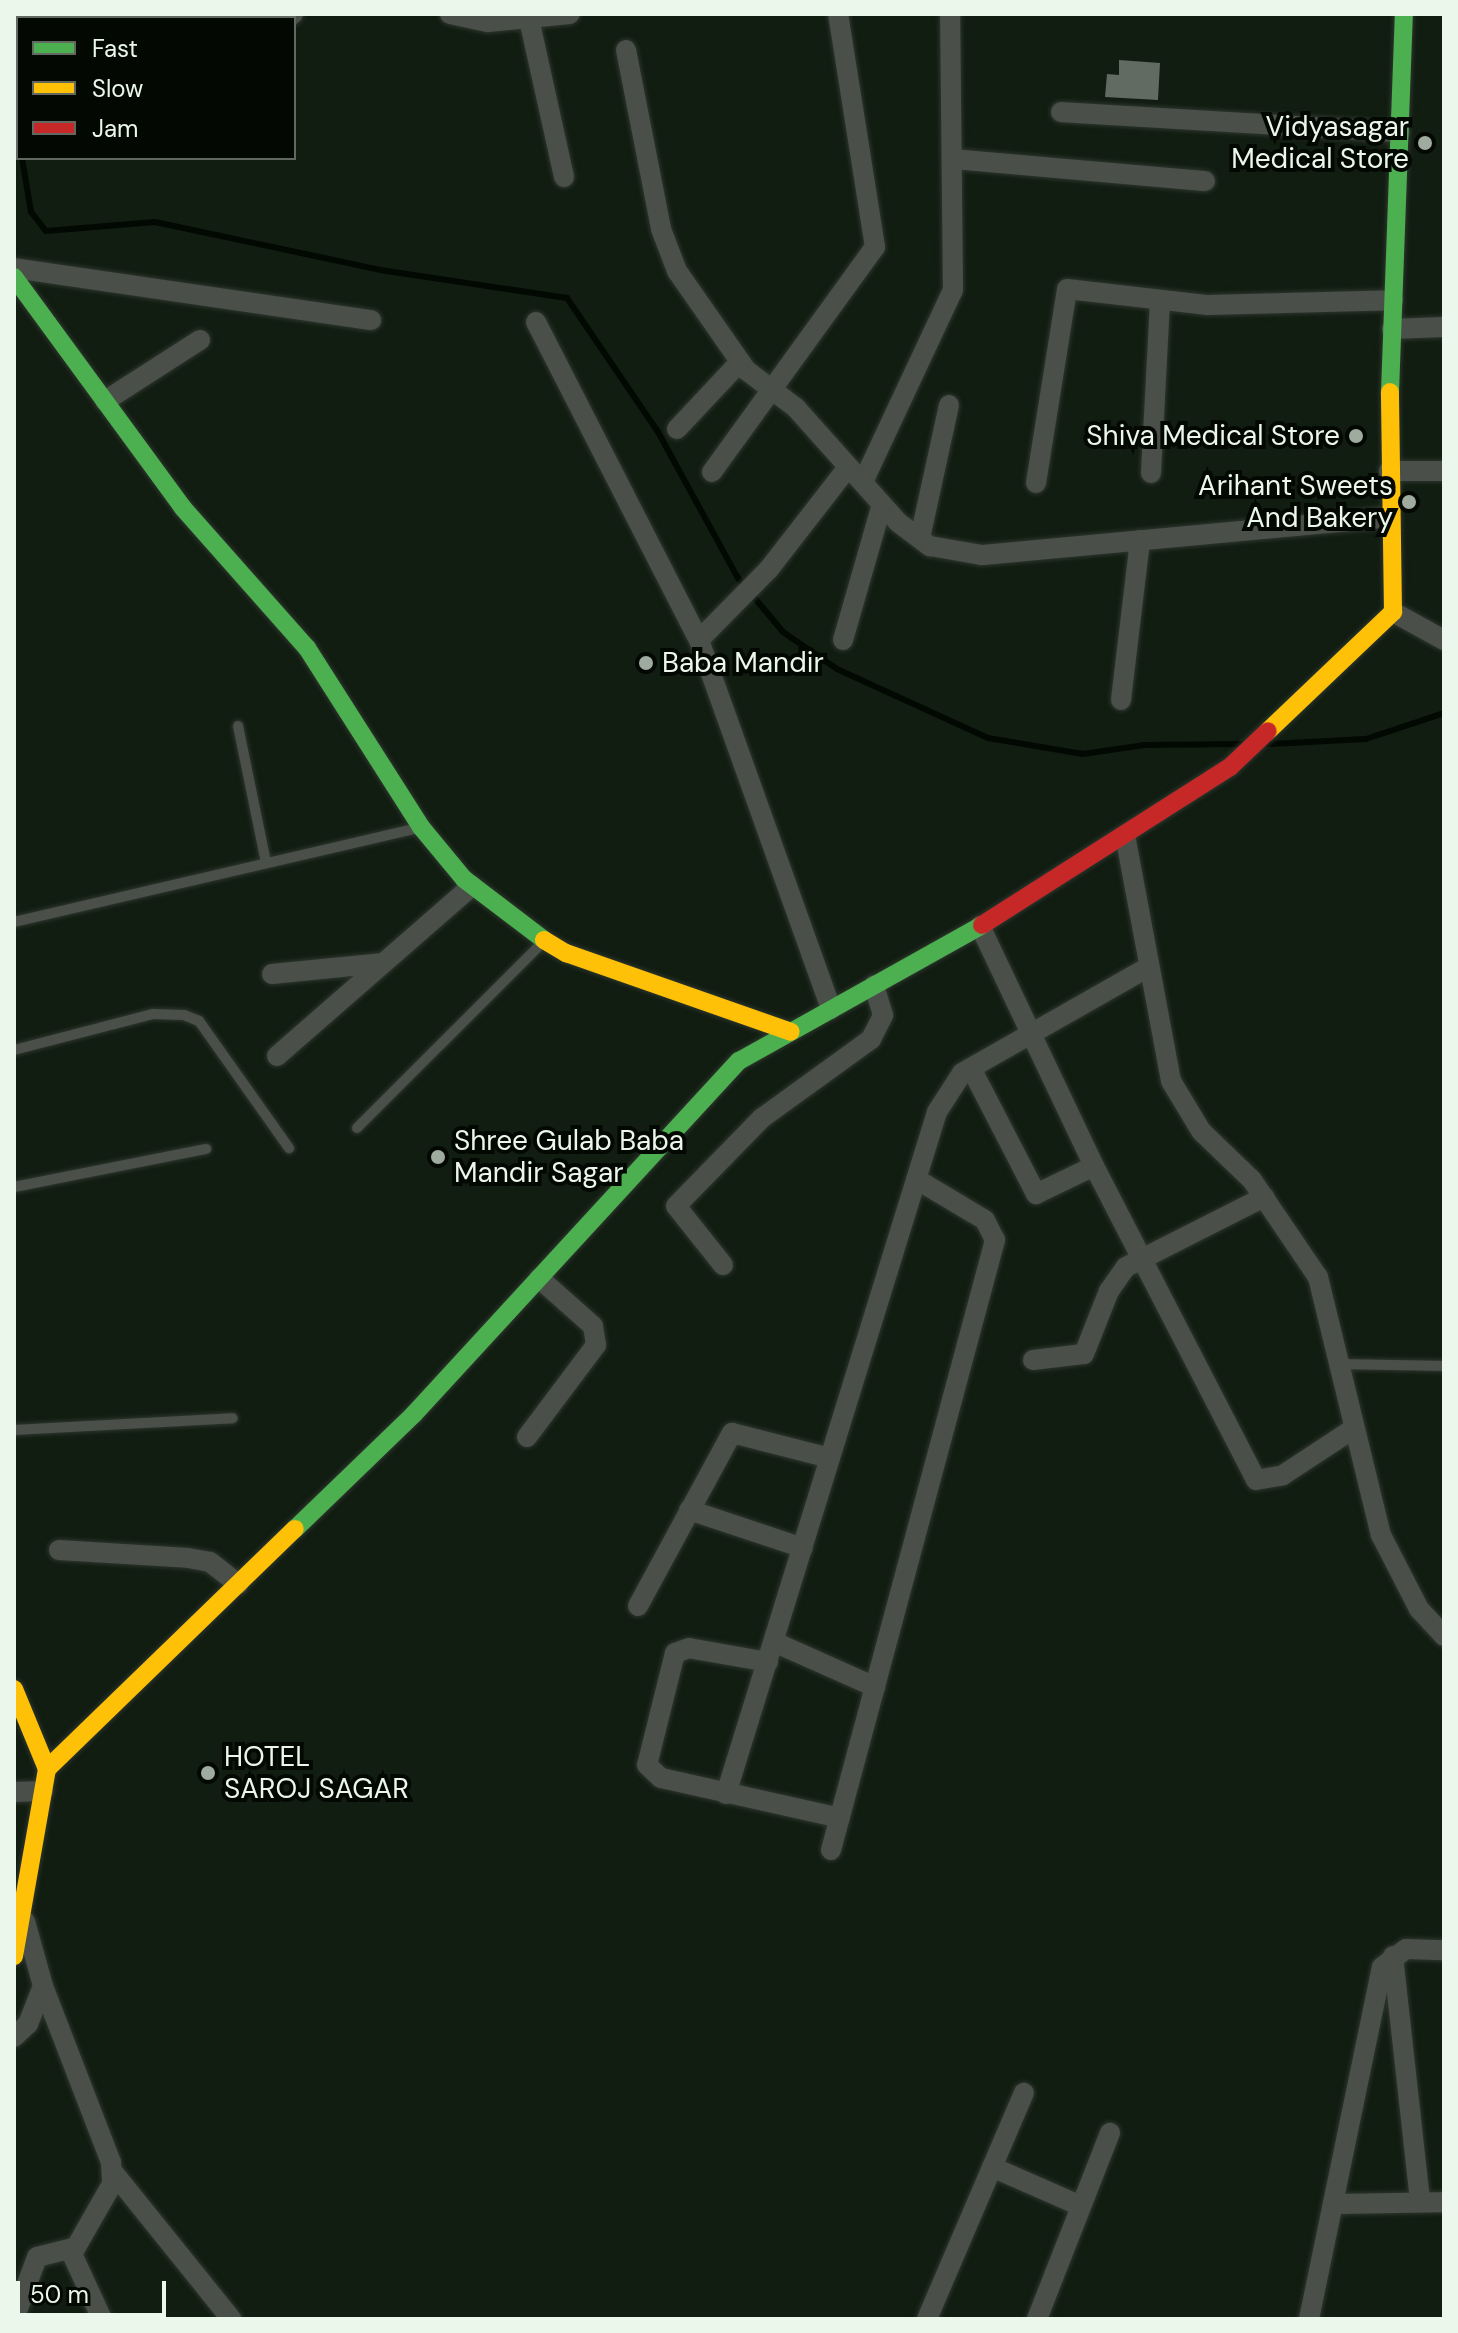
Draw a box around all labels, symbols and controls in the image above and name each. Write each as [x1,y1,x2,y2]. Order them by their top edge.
legend [16,16,296,160]
text: Fast [92,33,138,64]
text: Slow [92,73,143,104]
place label: Vidyasagar Medical Store [1231,110,1409,176]
text: Jam [92,113,138,144]
marker: Vidyasagar Medical Store [1416,134,1434,152]
place label: Shiva Medical Store [1086,419,1340,453]
marker: Shiva Medical Store [1347,427,1365,445]
place label: Arihant Sweets And Bakery [1198,469,1393,535]
marker: Arihant Sweets And Bakery [1400,493,1418,511]
place label: Baba Mandir [662,646,824,680]
marker: Baba Mandir [637,654,655,672]
place label: Shree Gulab Baba Mandir Sagar [454,1124,684,1190]
marker: Shree Gulab Baba Mandir Sagar [429,1148,447,1166]
place label: HOTEL SAROJ SAGAR [224,1740,409,1806]
marker: HOTEL SAROJ SAGAR [199,1764,217,1782]
scale bar [20,2265,170,2315]
text: 50 m [30,2279,89,2310]

